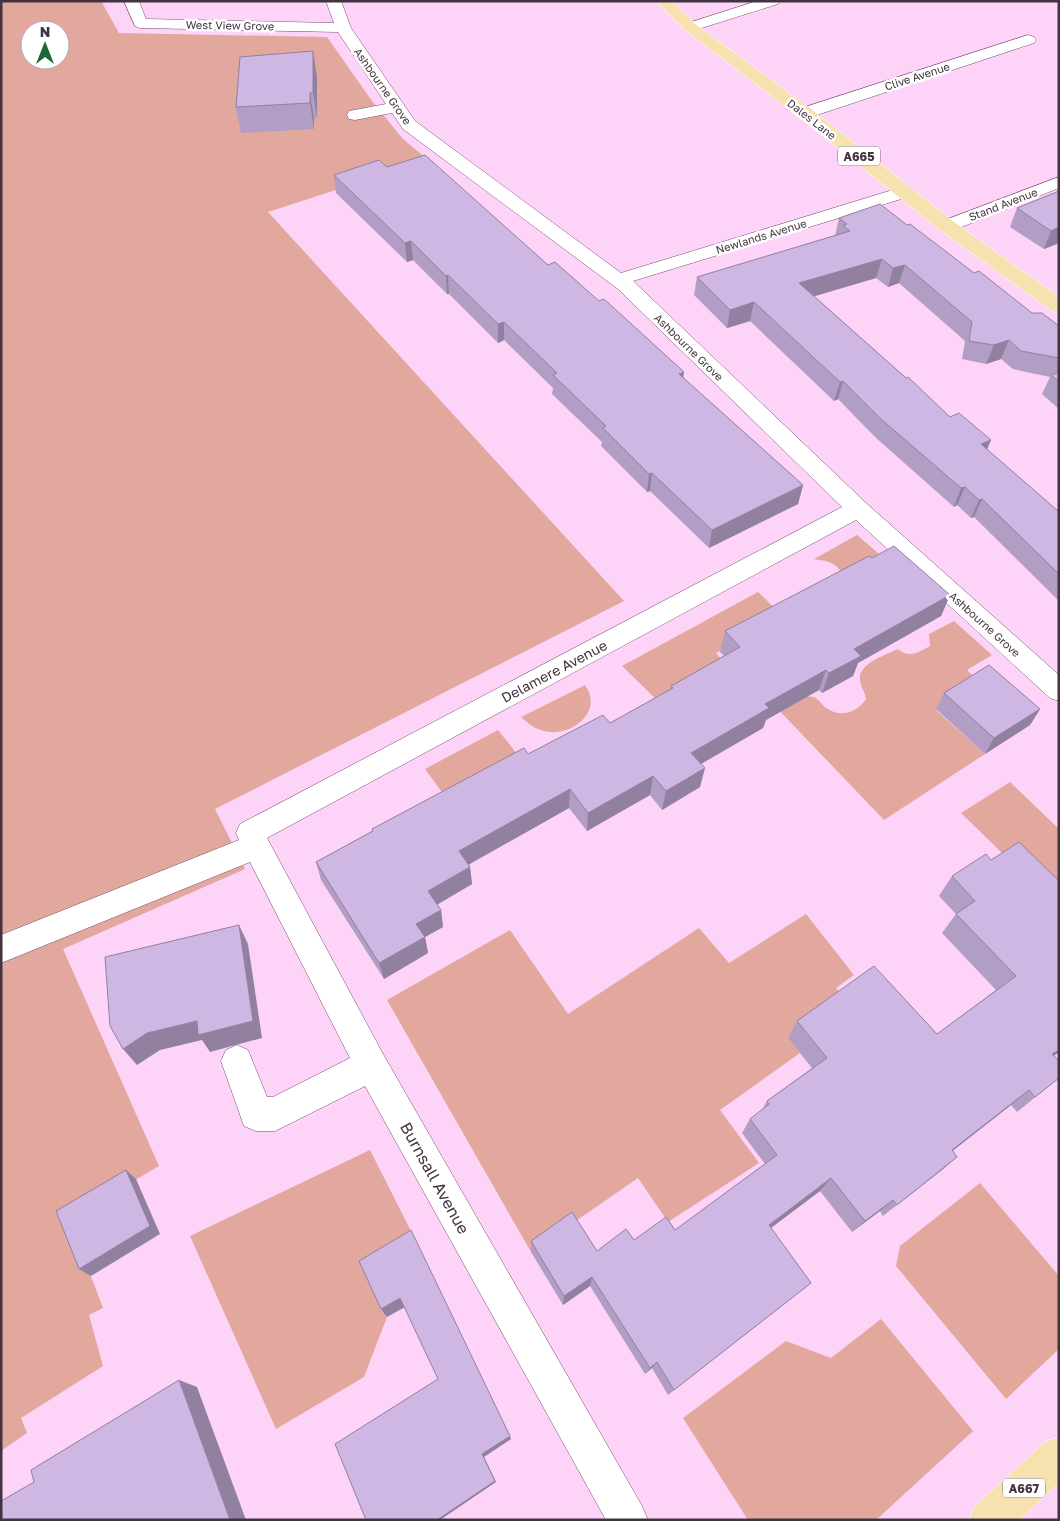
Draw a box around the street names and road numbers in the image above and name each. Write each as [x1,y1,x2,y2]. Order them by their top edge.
street label: West View Grove [186,18,274,32]
street label: Ashbourne Grove [352,45,414,127]
street label: Clive Avenue [883,59,951,93]
street label: Dales Lane [785,96,839,142]
road number: A665 [838,146,880,166]
street label: Stand Avenue [967,185,1039,223]
street label: Newlands Avenue [714,216,808,256]
street label: Ashbourne Grove [652,311,726,383]
street label: Ashbourne Grove [947,589,1023,659]
street label: Delamere Avenue [498,636,610,706]
street label: Burnsall Avenue [396,1119,474,1237]
road number: A667 [1003,1479,1045,1498]

